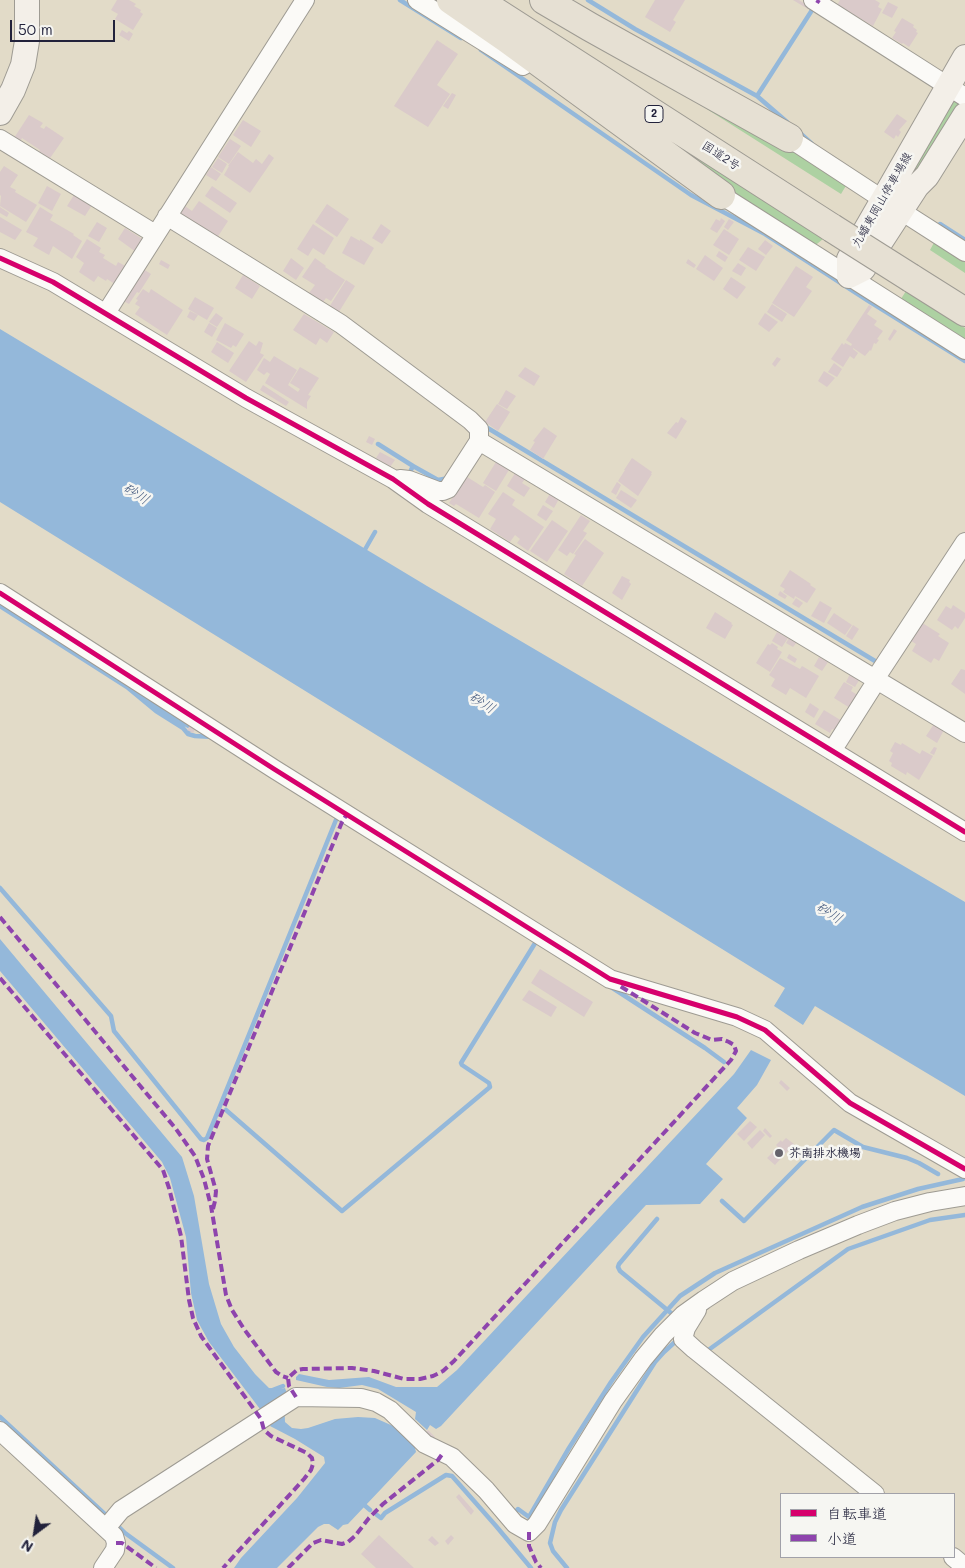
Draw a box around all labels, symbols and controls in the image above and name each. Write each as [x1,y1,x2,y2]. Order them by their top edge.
scale bar [12,10,118,42]
text: 50 m [18,19,53,39]
road number: 2 [645,106,663,122]
street label: 国道2号 [699,138,743,174]
street label: 九蟠東岡山停車場線 [849,150,915,250]
water label: 砂川 [120,480,152,508]
water label: 砂川 [466,689,498,717]
water label: 砂川 [813,899,845,927]
place label: 芥南排水機場 [789,1146,861,1160]
marker: 芥南排水機場 [773,1147,785,1159]
legend [780,1493,955,1558]
text: 自転車道 [827,1503,887,1523]
north arrow [10,1508,60,1558]
text: 小道 [827,1528,857,1548]
text: N [18,1535,36,1557]

